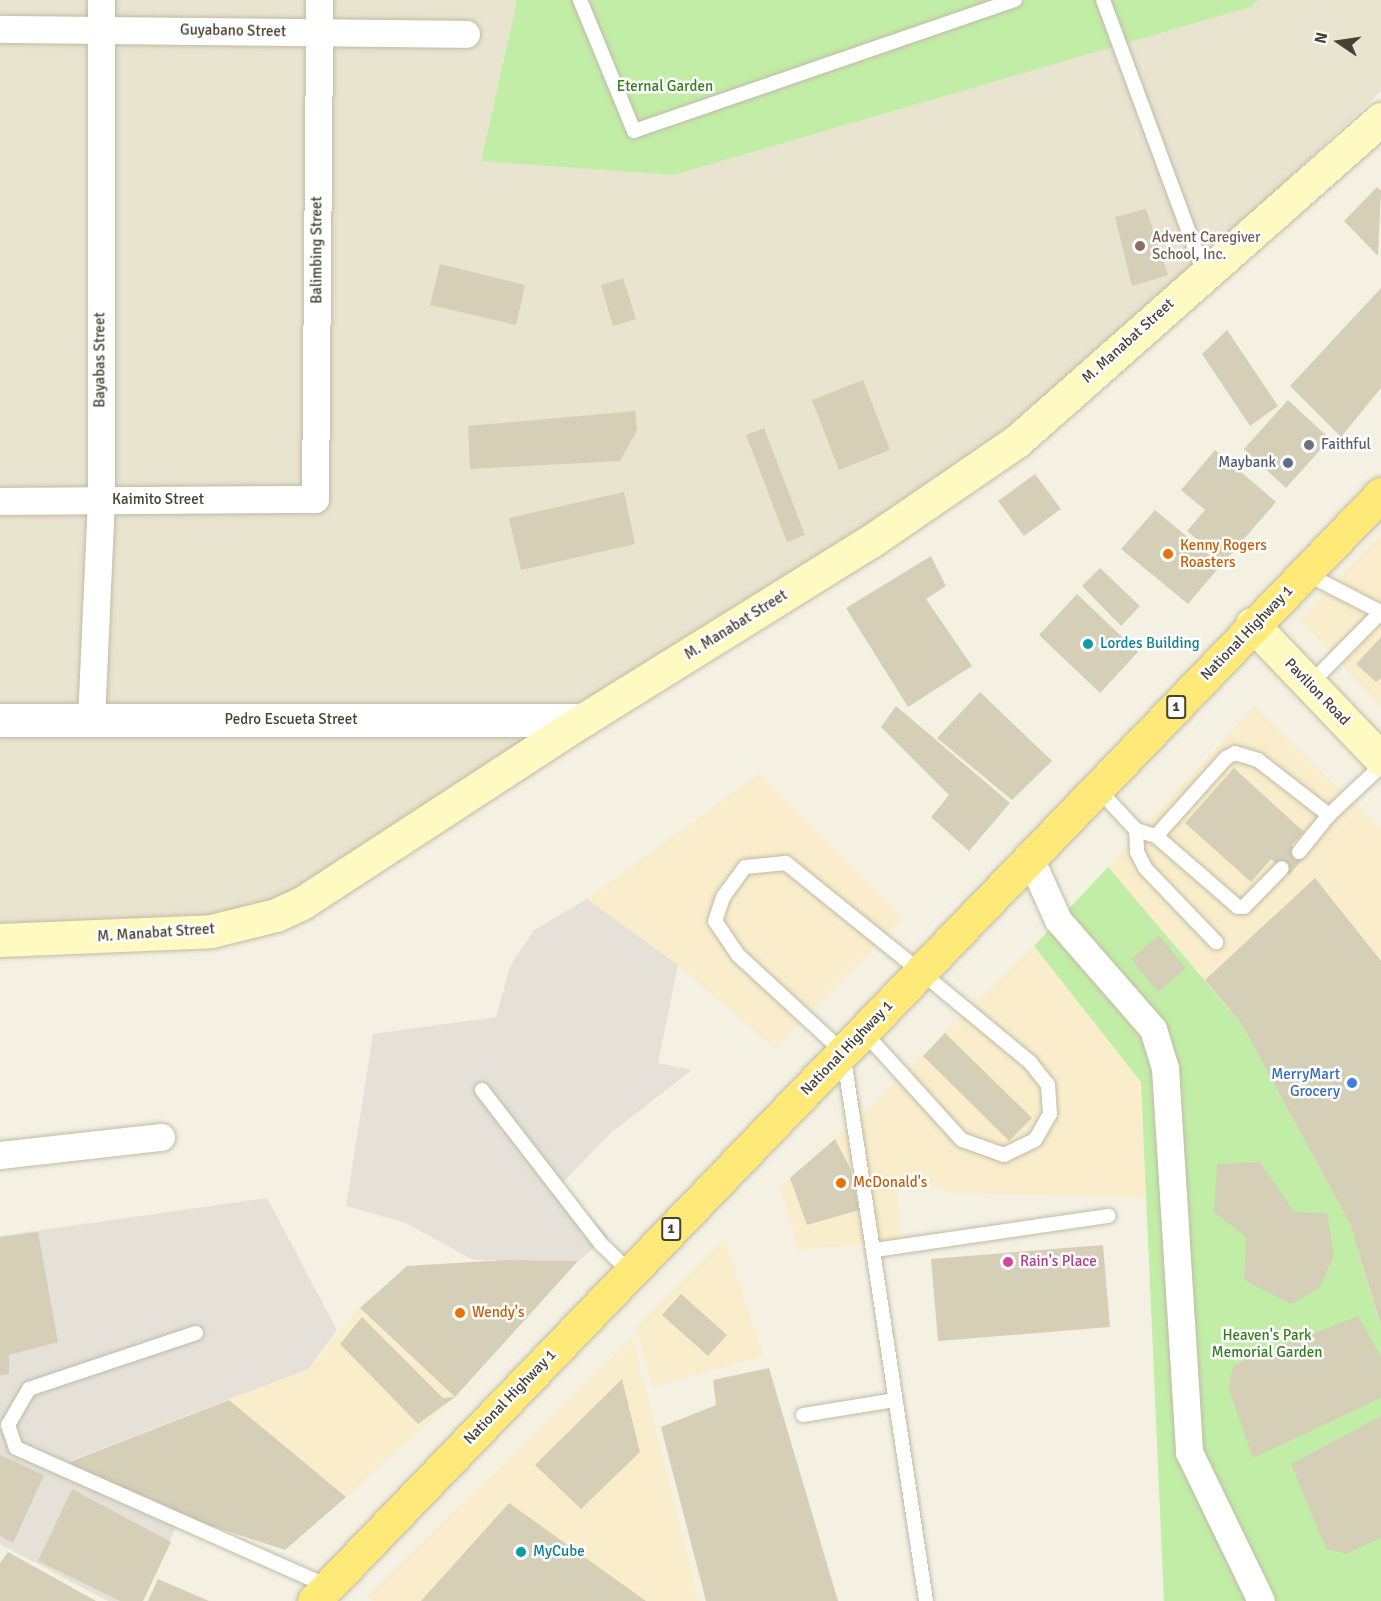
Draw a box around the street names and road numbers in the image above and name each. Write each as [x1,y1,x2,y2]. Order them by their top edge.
street label: Guyabano Street [180,21,286,41]
street label: Balimbing Street [308,196,326,304]
street label: M. Manabat Street [1078,295,1178,387]
street label: Bayabas Street [91,312,109,408]
street label: Kaimito Street [112,491,204,509]
street label: National Highway 1 [1197,582,1297,684]
street label: M. Manabat Street [681,586,791,664]
street label: Pavilion Road [1281,655,1353,729]
road number: 1 [1166,696,1186,718]
street label: Pedro Escueta Street [225,711,357,729]
street label: M. Manabat Street [97,920,215,946]
street label: National Highway 1 [797,997,897,1099]
road number: 1 [660,1218,682,1240]
street label: National Highway 1 [460,1346,560,1448]

